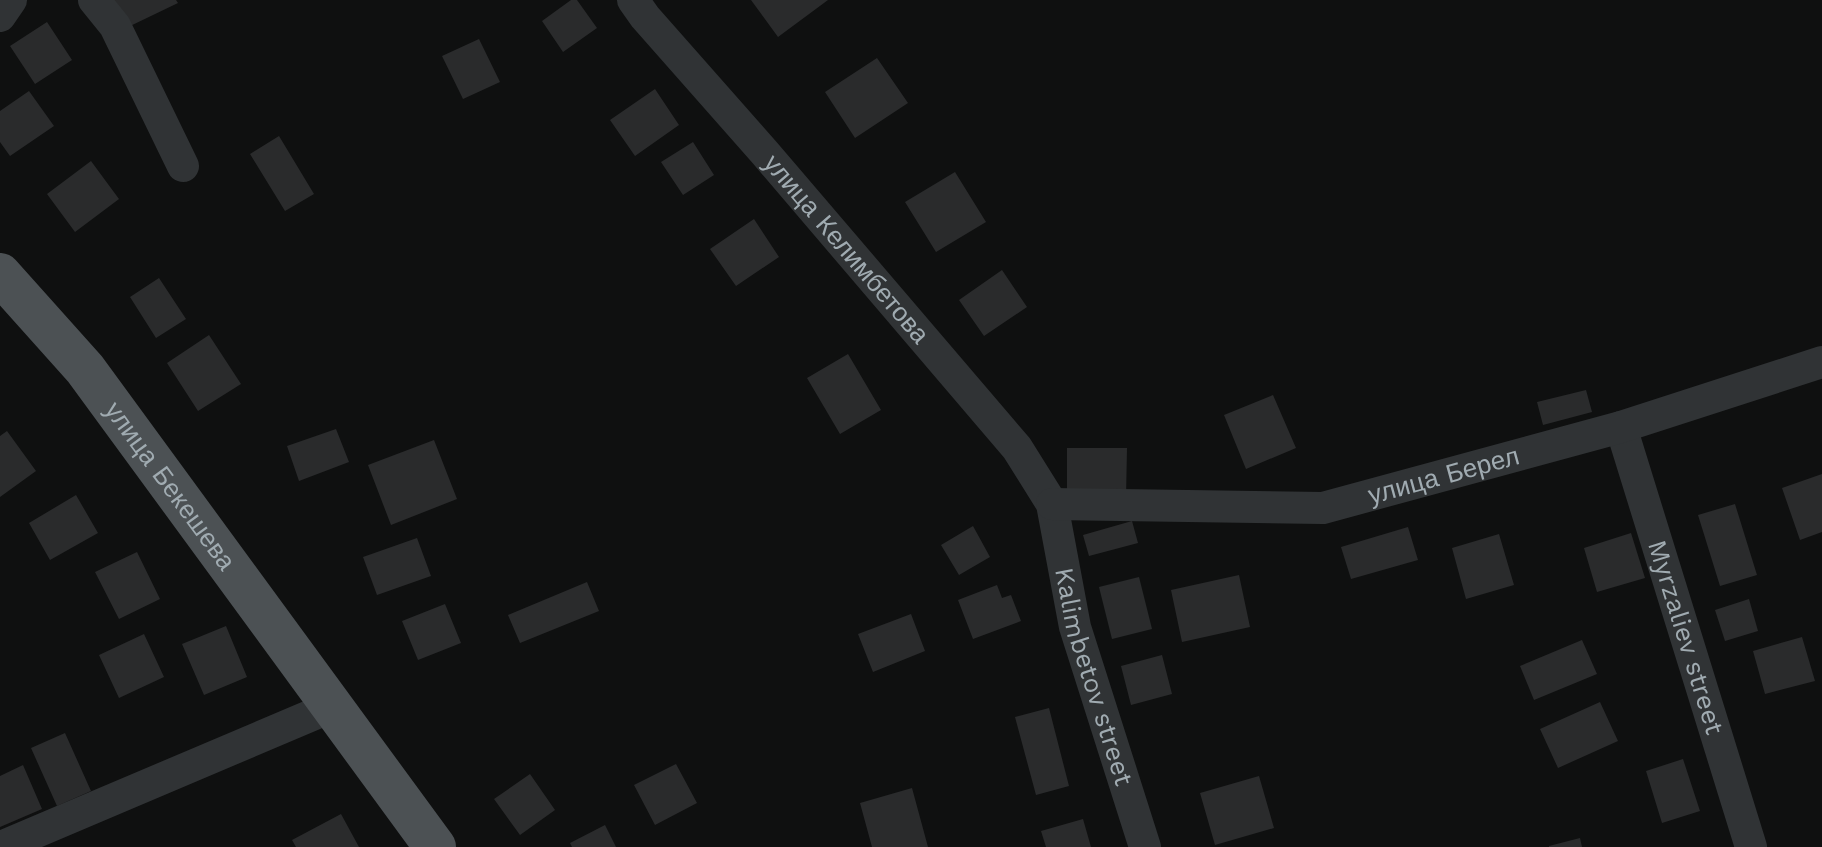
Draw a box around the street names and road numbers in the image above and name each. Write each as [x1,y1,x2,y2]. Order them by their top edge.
street label: улица Келимбетова [758,148,936,350]
street label: улица Бекешева [99,396,242,576]
street label: улица Берел [1365,440,1522,510]
street label: Myrzaliev street [1642,536,1730,738]
street label: Kalimbetov street [1049,565,1140,789]

